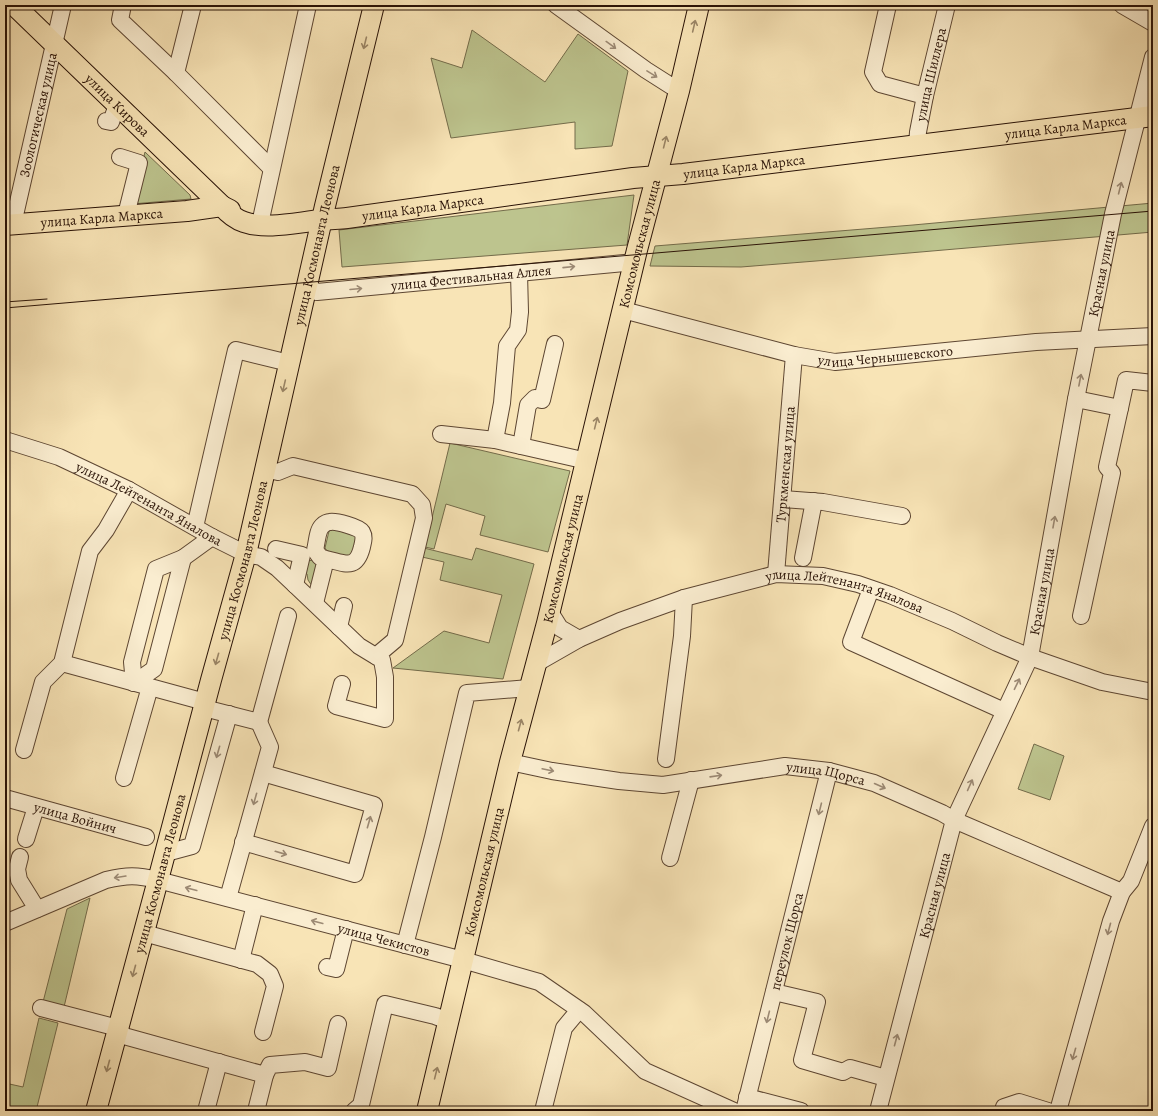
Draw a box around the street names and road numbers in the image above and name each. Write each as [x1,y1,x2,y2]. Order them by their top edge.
street label: улица Шиллера [911,25,951,124]
street label: Зоологическая улица [15,50,62,179]
street label: улица Кирова [80,69,154,142]
street label: улица Карла Маркса [1003,110,1128,144]
street label: улица Карла Маркса [681,150,807,184]
street label: улица Космонавта Леонова [289,162,345,328]
street label: Комсомольская улица [614,177,665,310]
street label: улица Карла Маркса [360,190,485,226]
street label: улица Карла Маркса [39,204,164,232]
street label: Красная улица [1084,227,1120,319]
street label: улица Фестивальная Аллея [389,261,552,295]
street label: улица Чернышевского [815,341,954,372]
street label: Туркменская улица [771,405,800,523]
street label: улица Лейтенанта Яналова [72,457,226,551]
street label: улица Космонавта Леонова [213,478,273,643]
street label: Комсомольская улица [538,491,588,625]
street label: Красная улица [1025,546,1059,637]
street label: улица Лейтенанта Яналова [762,565,927,618]
street label: улица Щорса [785,757,868,790]
street label: улица Космонавта Леонова [130,791,191,956]
street label: улица Войнич [31,797,119,839]
street label: Комсомольская улица [460,805,509,938]
street label: Красная улица [914,850,955,941]
street label: переулок Щорса [766,890,808,992]
street label: улица Чекистов [335,918,432,961]

